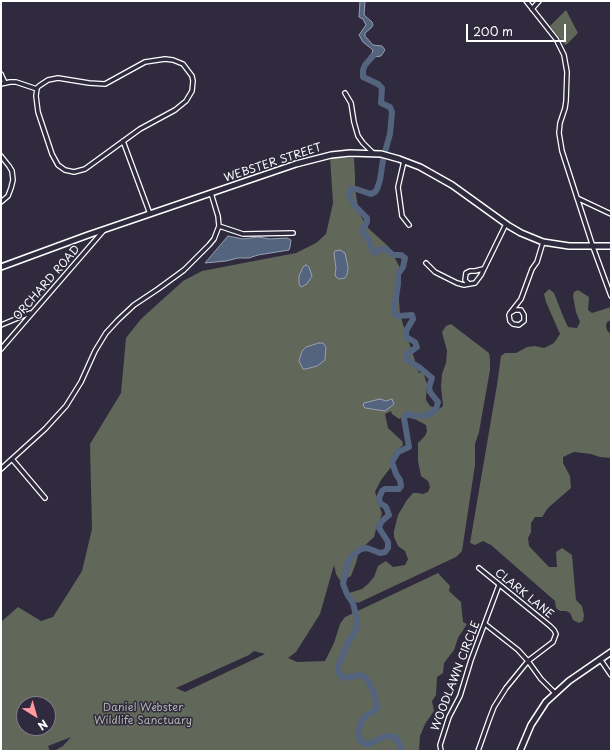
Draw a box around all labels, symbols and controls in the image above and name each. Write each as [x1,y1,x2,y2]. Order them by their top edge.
scale bar [468,16,568,42]
text: 200 m [473,22,513,40]
street label: WEBSTER STREET [222,141,324,185]
street label: ORCHARD ROAD [11,243,83,323]
street label: CLARK LANE [492,566,556,622]
street label: WOODLAWN CIRCLE [429,619,483,733]
north arrow [16,696,56,736]
park label: Daniel Webster Wildlife Sanctuary [94,701,192,727]
text: N [34,716,52,735]

